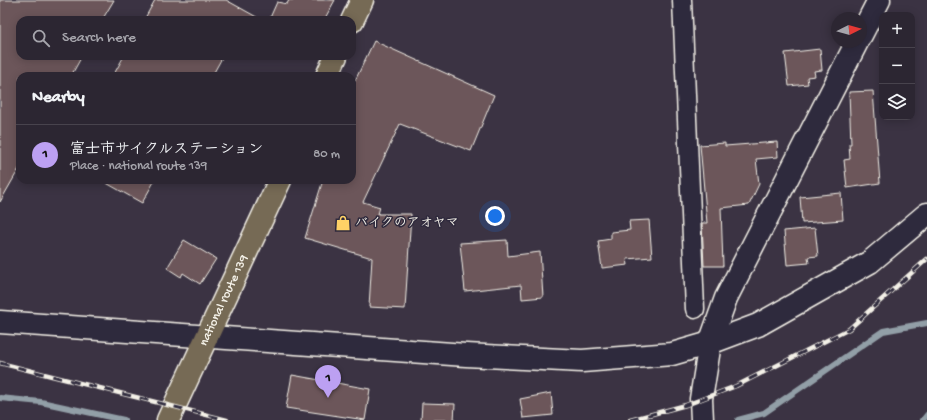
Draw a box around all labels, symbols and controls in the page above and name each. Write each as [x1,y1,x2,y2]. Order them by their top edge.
north arrow [831,12,867,48]
map controls [879,12,915,120]
button: + [879,12,915,48]
search box [16,16,356,60]
icon: search [30,27,52,49]
text: Search here [62,29,136,47]
button: − [879,48,915,84]
button: layers [879,84,915,120]
text: Nearby [32,88,85,108]
text: 富士市サイクルステーション [70,141,263,159]
text: 1 [42,147,48,162]
text: 80 m [313,147,340,162]
text: Place · national route 139 [70,159,207,174]
your location [485,206,505,226]
shop icon: バイクのアオヤマ [334,214,352,232]
place label: バイクのアオヤマ [355,216,459,231]
street label: national route 139 [196,252,252,348]
pin: 1 [315,365,341,398]

